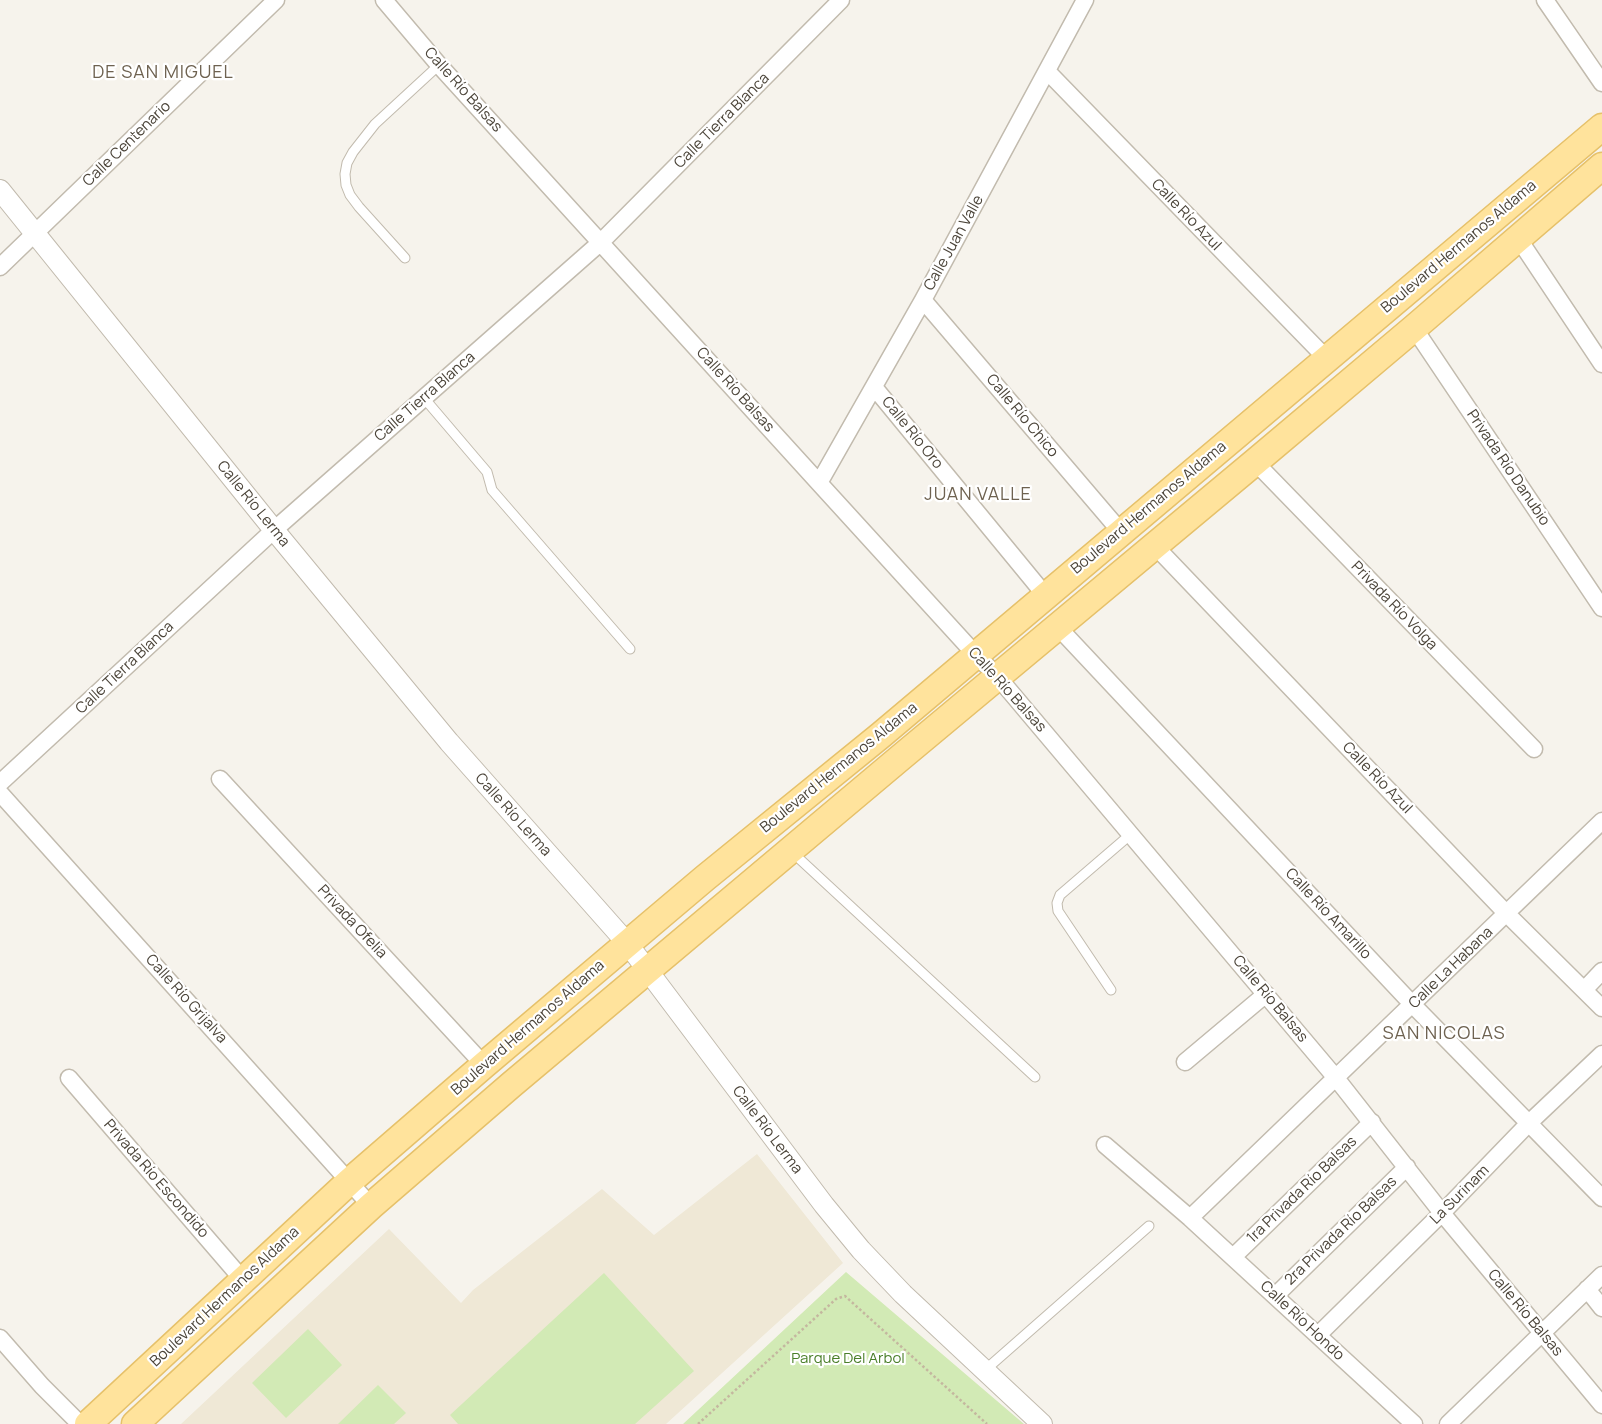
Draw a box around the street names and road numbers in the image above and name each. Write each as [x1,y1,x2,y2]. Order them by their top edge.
street label: Calle Río Balsas [420,44,506,136]
street label: Calle Tierra Blanca [671,70,773,172]
street label: Calle Centenario [79,97,175,191]
street label: Calle Río Azul [1147,175,1225,255]
street label: Boulevard Hermanos Aldama [1378,177,1540,317]
street label: Calle Juan Valle [920,192,988,294]
street label: Calle Río Balsas [692,344,778,436]
street label: Calle Tierra Blanca [371,348,479,446]
street label: Calle Río Chico [982,371,1062,461]
street label: Calle Río Oro [877,393,947,473]
street label: Privada Río Danubio [1463,407,1553,529]
street label: Boulevard Hermanos Aldama [1068,438,1230,578]
street label: Calle Río Lerma [213,457,293,551]
street label: Privada Río Volga [1347,558,1441,654]
street label: Calle Tierra Blanca [72,618,178,718]
street label: Calle Río Balsas [964,644,1050,736]
street label: Boulevard Hermanos Aldama [757,699,921,837]
street label: Calle Río Azul [1338,738,1416,818]
street label: Calle Río Lerma [471,770,555,860]
street label: Calle Río Amarillo [1281,865,1375,963]
street label: Privada Ofelia [313,882,391,962]
street label: Calle La Habana [1405,923,1497,1013]
street label: Calle Río Grijalva [141,951,231,1047]
street label: Calle Río Balsas [1228,952,1312,1046]
street label: Boulevard Hermanos Aldama [448,957,608,1099]
street label: Calle Río Lerma [728,1082,806,1178]
street label: Privada Río Escondido [100,1116,212,1242]
street label: 1ra Privada Río Balsas [1243,1133,1361,1247]
street label: La Surinam [1427,1162,1493,1228]
street label: 2ra Privada Río Balsas [1281,1173,1401,1289]
street label: Boulevard Hermanos Aldama [147,1223,303,1371]
street label: Calle Río Balsas [1483,1266,1567,1360]
street label: Calle Río Hondo [1256,1277,1348,1365]

